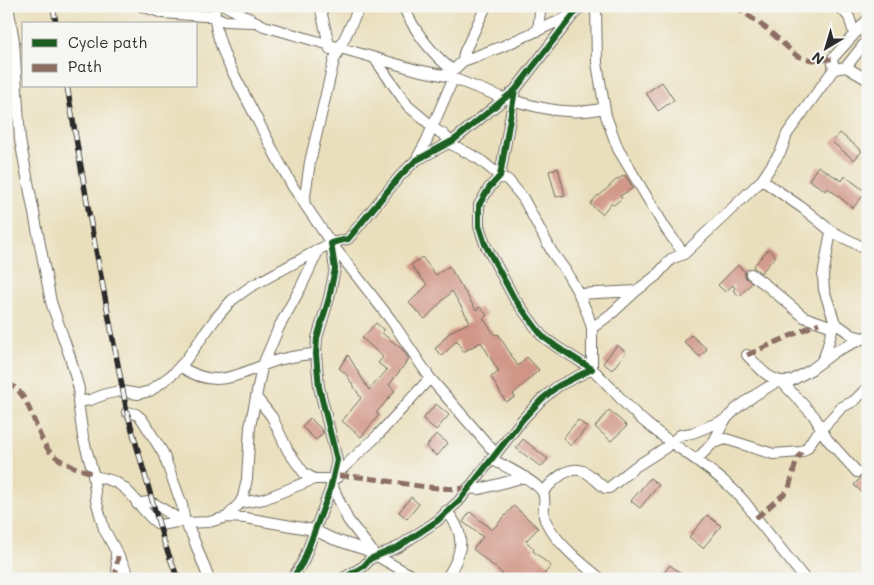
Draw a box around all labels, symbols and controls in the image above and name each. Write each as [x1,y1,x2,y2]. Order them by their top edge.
legend [22,22,198,88]
north arrow [802,22,852,72]
text: Cycle path [68,32,147,52]
text: N [808,48,828,69]
text: Path [68,56,102,76]

